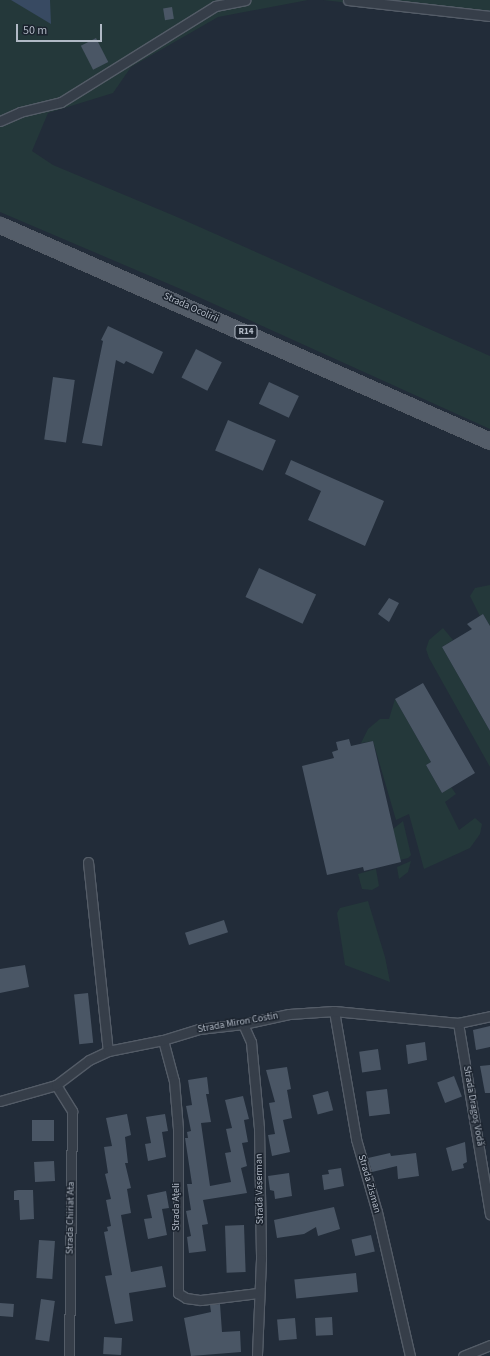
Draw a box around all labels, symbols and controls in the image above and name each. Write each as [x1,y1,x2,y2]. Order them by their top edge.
scale bar [18,16,104,42]
text: 50 m [23,22,47,39]
street label: Strada Ocolirii [162,290,220,326]
road number: R14 [234,325,258,339]
street label: Strada Miron Costin [197,1010,279,1036]
street label: Strada Dragoș Vodă [460,1065,486,1147]
street label: Strada Zisman [355,1153,383,1215]
street label: Strada Vaserman [253,1154,267,1224]
street label: Strada Chiriat Ata [64,1182,78,1254]
street label: Strada Ațeli [171,1183,183,1231]

